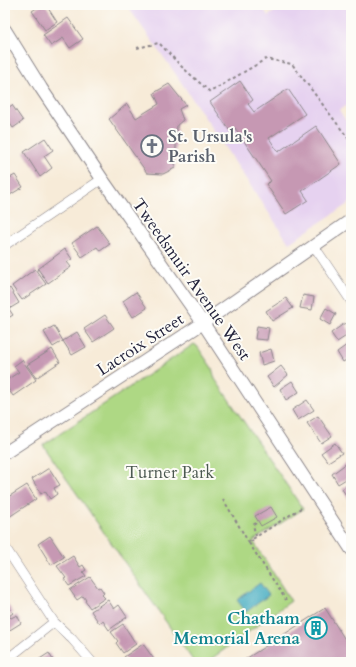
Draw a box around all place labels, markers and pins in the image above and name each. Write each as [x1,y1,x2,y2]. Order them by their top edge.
place label: St. Ursula's Parish [168,125,252,168]
church icon: St. Ursula's Parish [139,133,165,159]
place label: Chatham Memorial Arena [173,607,301,650]
building icon: Chatham Memorial Arena [303,615,329,641]

